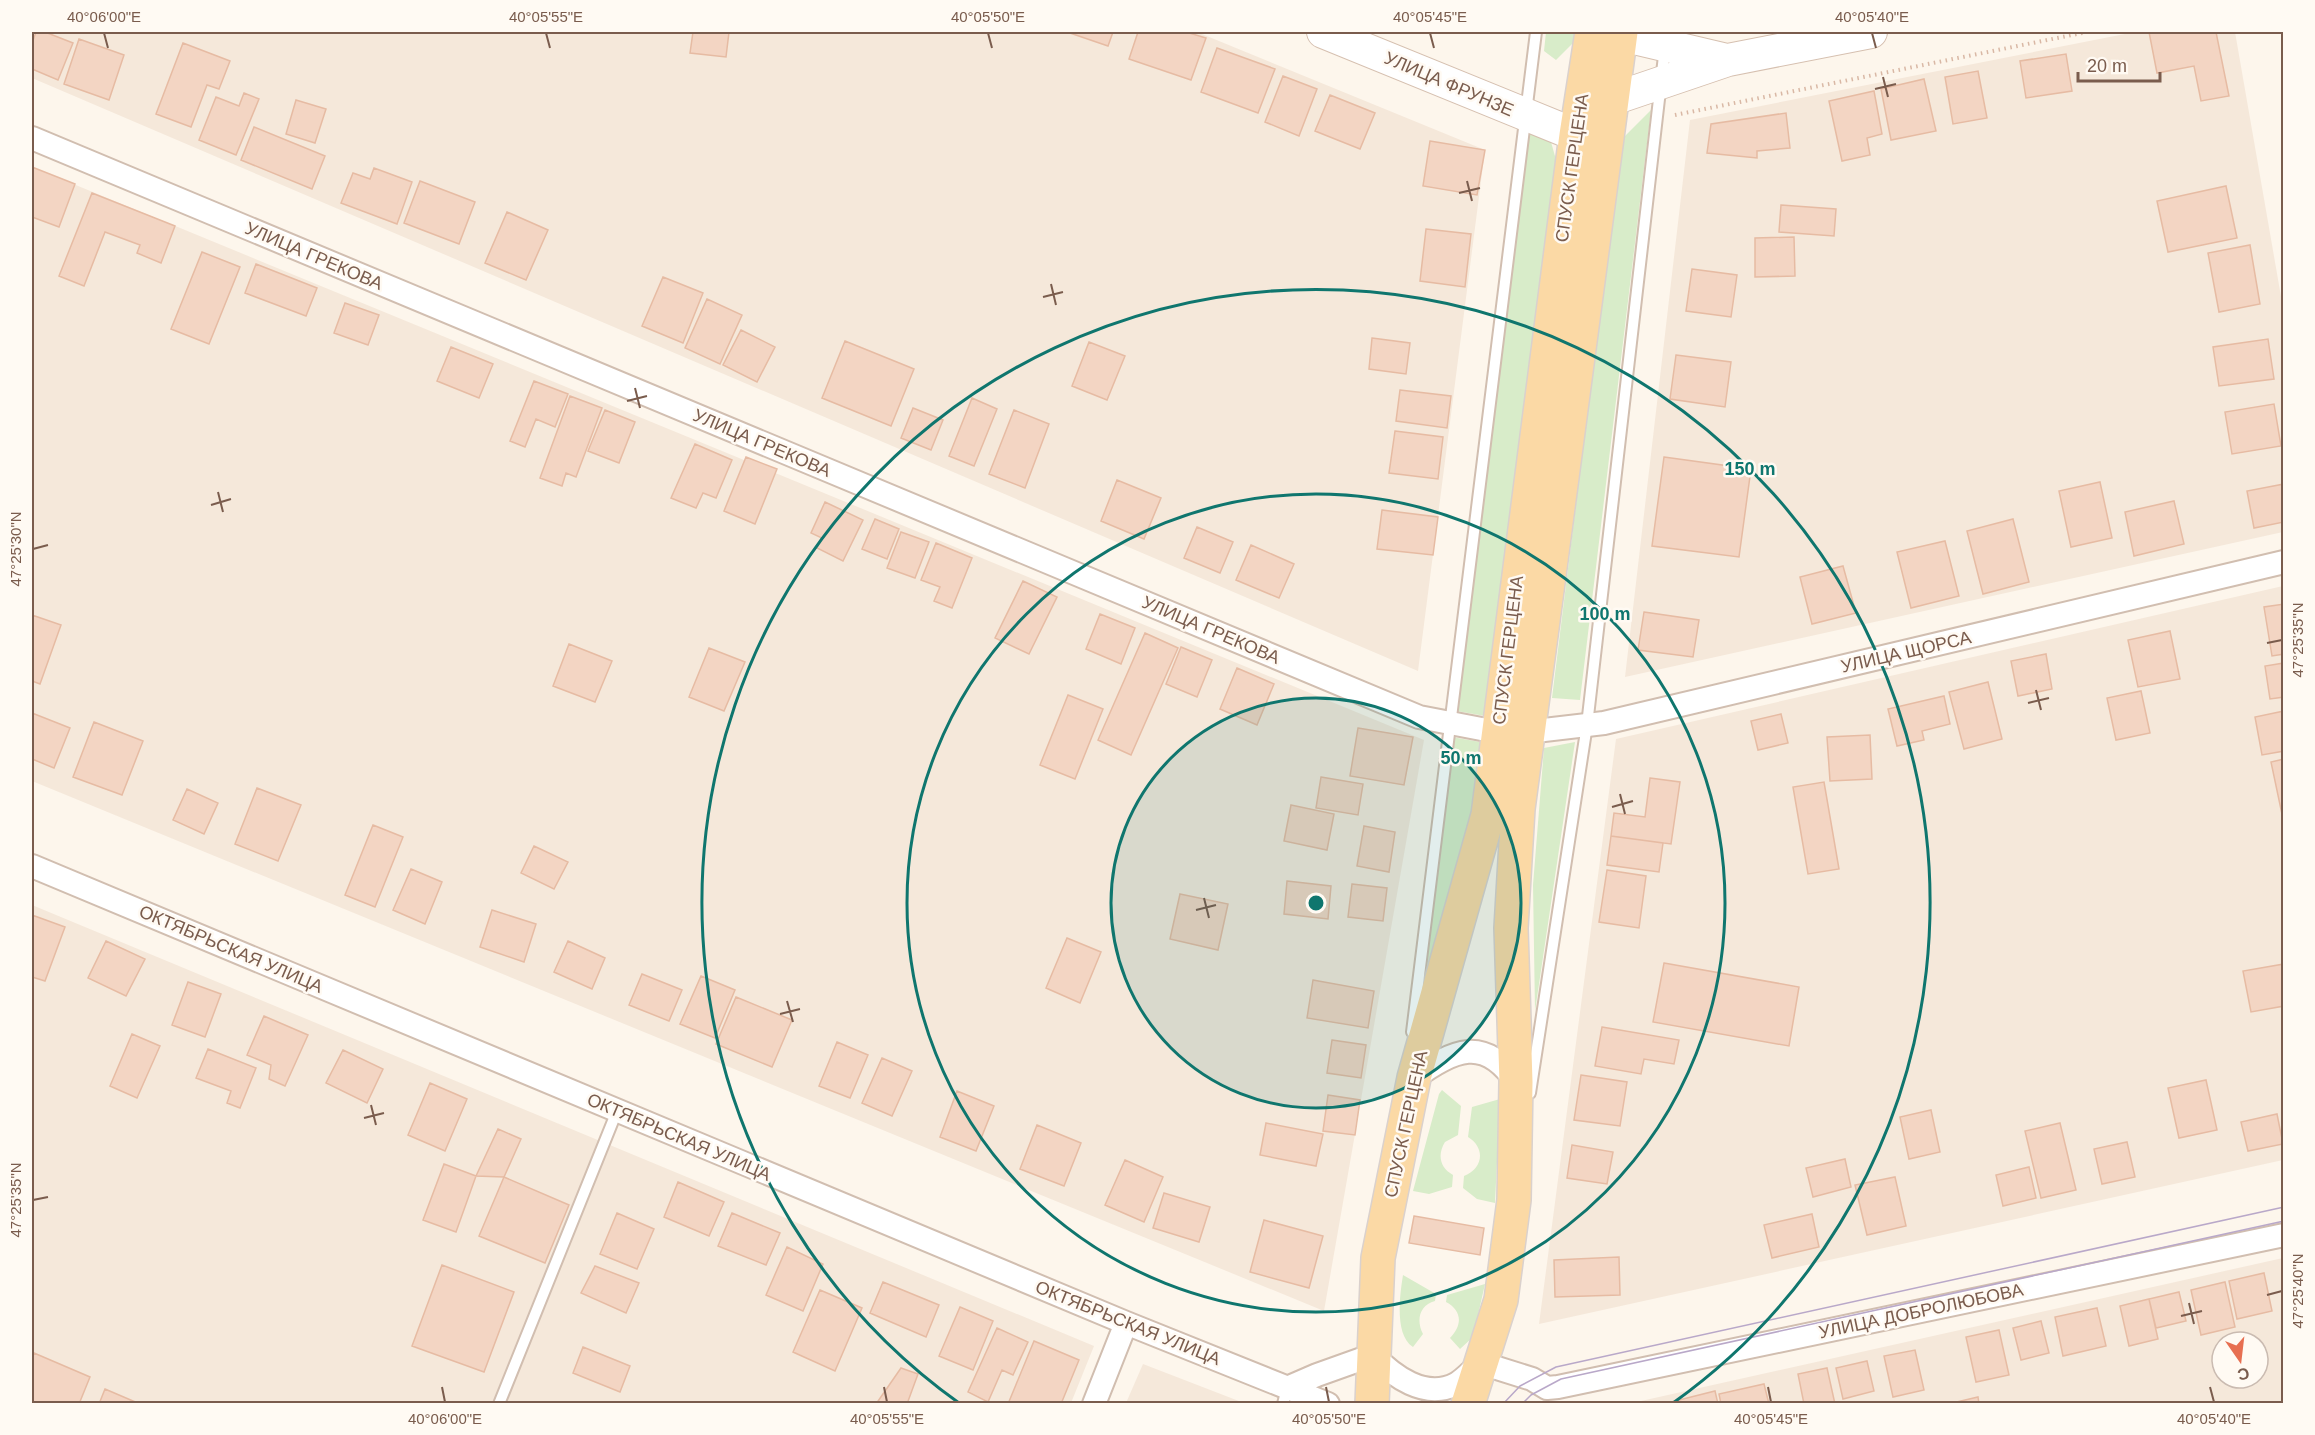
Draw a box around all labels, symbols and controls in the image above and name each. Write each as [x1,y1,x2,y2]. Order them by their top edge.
text: 40°06'00"E [67,8,141,25]
text: 40°05'55"E [509,8,583,25]
text: 40°05'50"E [951,8,1025,25]
text: 40°05'45"E [1393,8,1467,25]
text: 40°05'40"E [1835,8,1909,25]
scale bar [2078,45,2160,83]
street label: УЛИЦА ФРУНЗЕ [1381,48,1517,120]
text: 20 m [2087,56,2127,76]
street label: СПУСК ГЕРЦЕНА [1552,92,1592,244]
street label: УЛИЦА ГРЕКОВА [242,218,386,294]
street label: УЛИЦА ГРЕКОВА [690,405,834,481]
text: 150 m [1724,459,1776,479]
text: 47°25'30"N [7,511,24,587]
street label: СПУСК ГЕРЦЕНА [1489,574,1527,726]
street label: УЛИЦА ГРЕКОВА [1139,592,1283,668]
text: 47°25'35"N [2289,602,2306,678]
text: 100 m [1579,604,1631,624]
street label: УЛИЦА ЩОРСА [1839,627,1973,677]
text: 50 m [1440,748,1482,768]
centre of rings [1306,893,1326,913]
street label: ОКТЯБРЬСКАЯ УЛИЦА [136,901,326,997]
street label: СПУСК ГЕРЦЕНА [1381,1049,1431,1199]
street label: ОКТЯБРЬСКАЯ УЛИЦА [584,1089,774,1185]
text: 47°25'35"N [7,1162,24,1238]
text: 47°25'40"N [2289,1253,2306,1329]
street label: ОКТЯБРЬСКАЯ УЛИЦА [1033,1277,1223,1369]
street label: УЛИЦА ДОБРОЛЮБОВА [1817,1280,2025,1342]
north arrow [2210,1330,2270,1390]
text: С [2235,1364,2251,1384]
text: 40°06'00"E [408,1410,482,1427]
text: 40°05'55"E [850,1410,924,1427]
text: 40°05'50"E [1292,1410,1366,1427]
text: 40°05'45"E [1734,1410,1808,1427]
text: 40°05'40"E [2177,1410,2251,1427]

